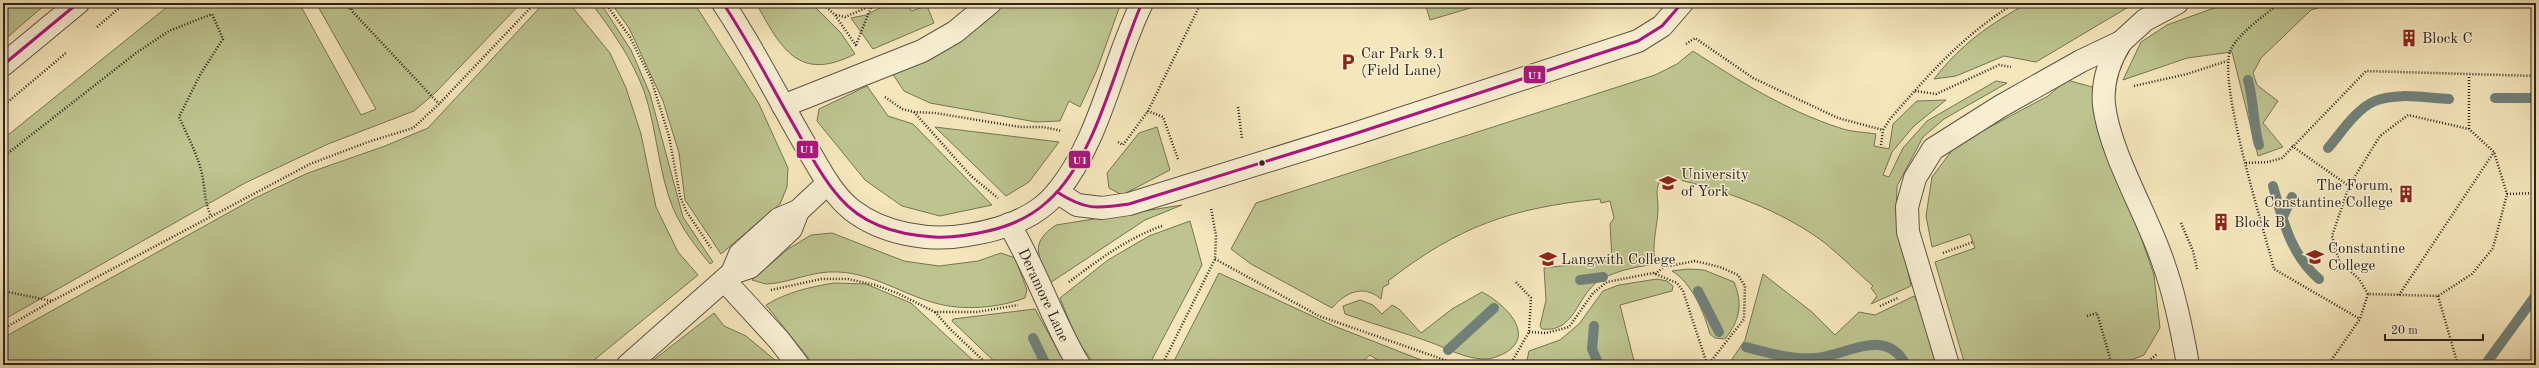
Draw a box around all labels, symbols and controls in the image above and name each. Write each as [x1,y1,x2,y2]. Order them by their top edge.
building icon: Block C [2399,28,2419,48]
place label: Block C [2422,32,2472,47]
place label: Car Park 9.1 (Field Lane) [1361,47,1446,79]
parking icon: Car Park 9.1 (Field Lane) [1338,52,1358,72]
line badge: U1 [1523,65,1546,84]
text: U1 [1527,71,1543,82]
line badge: U1 [796,140,819,159]
text: U1 [799,145,815,156]
line badge: U1 [1068,150,1091,169]
text: U1 [1072,156,1088,167]
unlabelled marker [1257,158,1267,168]
place label: University of York [1681,168,1749,200]
school or university icon: University of York [1658,173,1678,193]
place label: The Forum, Constantine College [2264,179,2393,211]
building icon: The Forum, Constantine College [2396,184,2416,204]
building icon: Block B [2211,212,2231,232]
place label: Block B [2234,216,2285,231]
place label: Constantine College [2328,242,2405,274]
street label: Deramore Lane [1014,247,1071,345]
school or university icon: Constantine College [2305,247,2325,267]
school or university icon: Langwith College [1538,249,1558,269]
place label: Langwith College [1561,253,1676,268]
scale bar [2385,316,2483,342]
text: 20 m [2391,325,2418,337]

